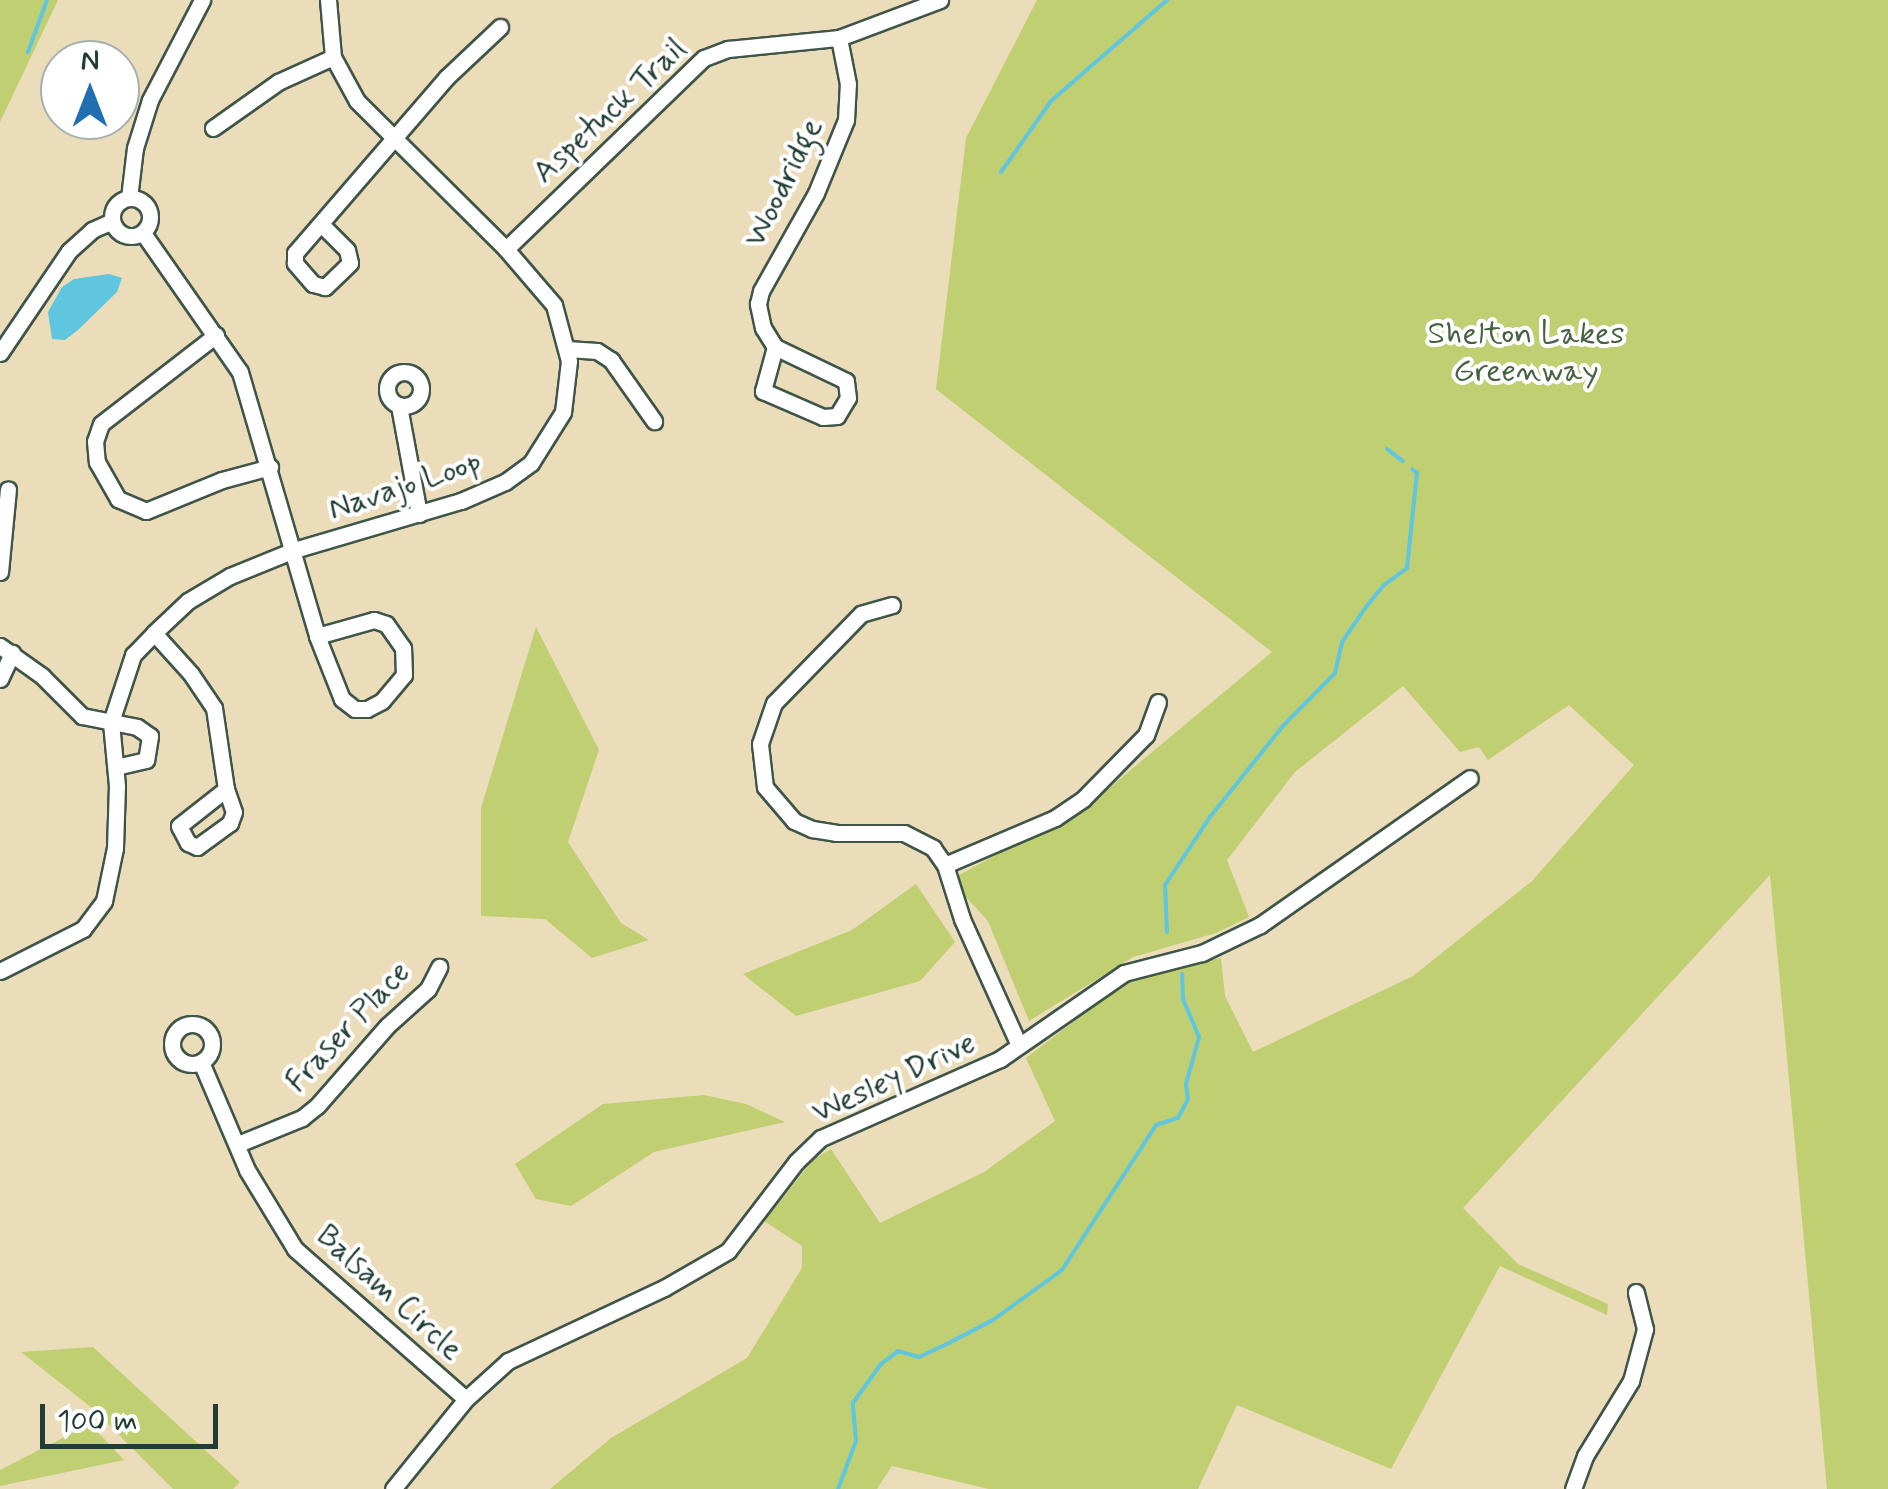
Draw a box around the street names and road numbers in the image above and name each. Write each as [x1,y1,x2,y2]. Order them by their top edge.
street label: Aspetuck Trail [527,32,693,190]
street label: Woodridge [736,112,832,254]
street label: Navajo Loop [324,443,486,529]
street label: Fraser Place [277,953,419,1101]
street label: Wesley Drive [807,1024,981,1132]
street label: Balsam Circle [307,1216,471,1370]

